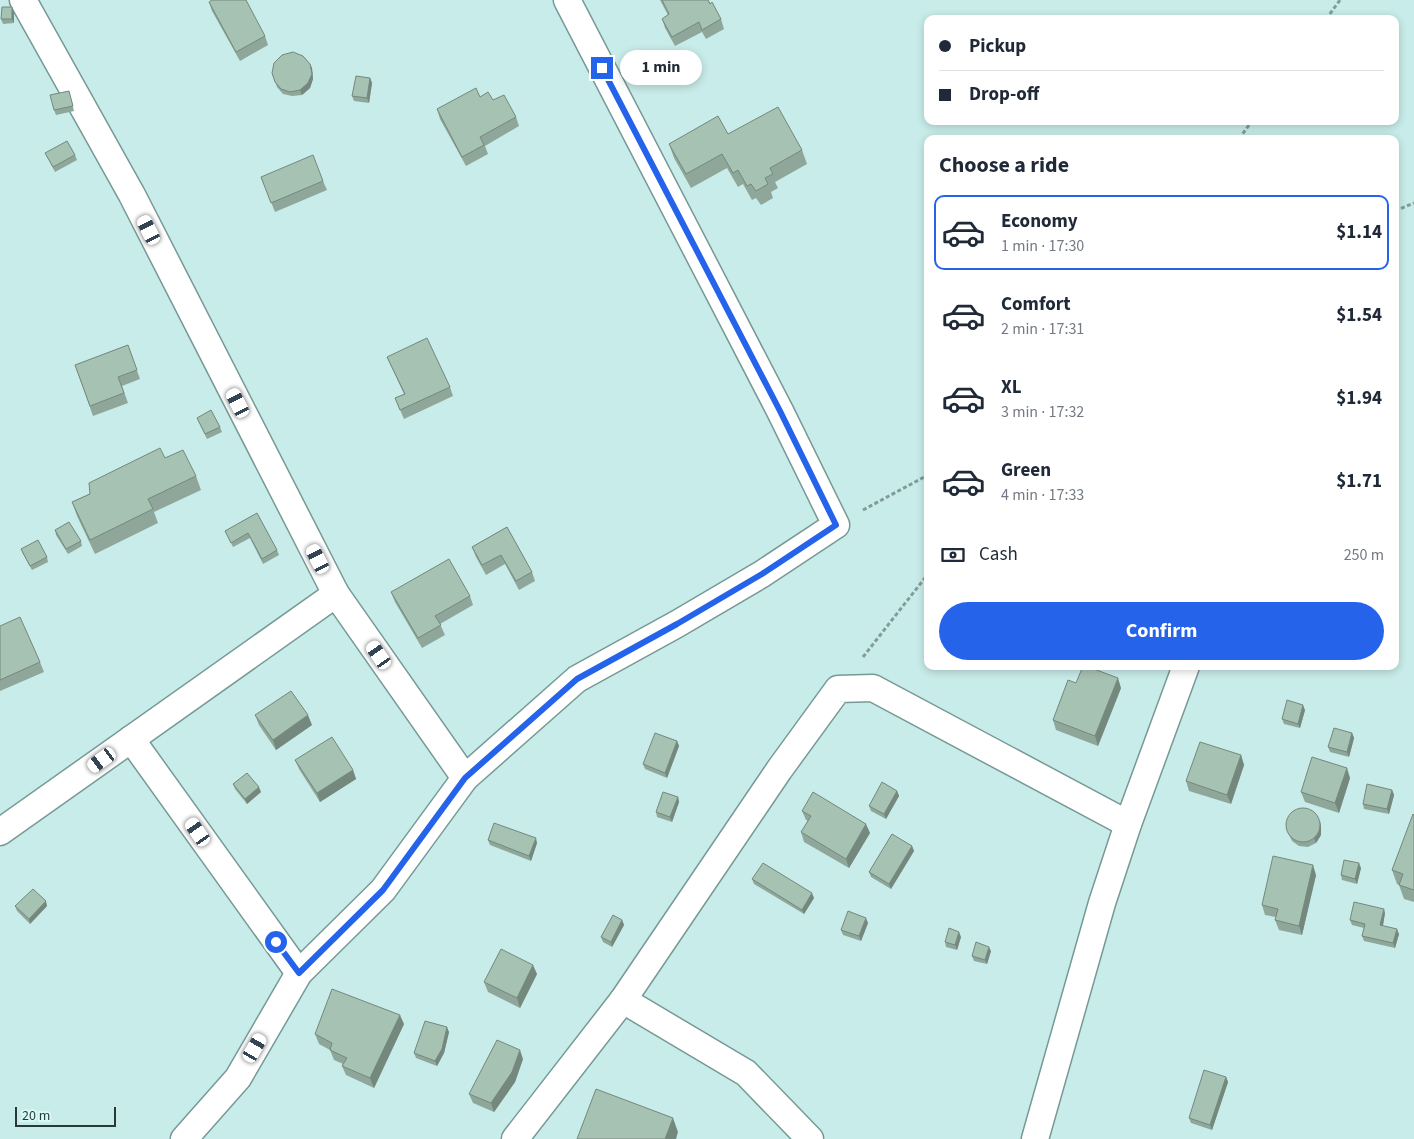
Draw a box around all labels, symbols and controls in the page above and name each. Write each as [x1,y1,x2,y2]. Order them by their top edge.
text: Pickup [969,33,1026,60]
callout: 1 min [620,50,702,86]
text: 1 min [642,56,680,78]
route end [591,57,613,79]
text: Drop-off [969,81,1039,108]
text: Choose a ride [939,149,1069,181]
text: Economy [1001,208,1078,235]
icon: car [941,210,986,255]
car [135,213,162,247]
text: $1.14 [1336,219,1382,246]
text: 1 min · 17:30 [1001,235,1084,257]
text: Comfort [1001,291,1071,318]
icon: car [941,293,986,338]
text: $1.54 [1336,302,1382,329]
text: 2 min · 17:31 [1001,318,1084,340]
text: XL [1001,374,1022,401]
icon: car [941,376,986,421]
text: $1.94 [1336,385,1382,412]
car [224,386,251,420]
text: 3 min · 17:32 [1001,401,1084,423]
text: Green [1001,457,1051,484]
icon: car [941,459,986,504]
text: $1.71 [1336,468,1382,495]
text: 4 min · 17:33 [1001,484,1084,506]
icon: cash [939,541,967,569]
text: Cash [979,541,1018,568]
car [304,542,331,576]
text: 250 m [1344,544,1384,566]
button: Confirm [939,602,1384,660]
car [364,638,393,672]
car [85,745,118,775]
car [183,815,212,849]
route start [265,931,287,953]
car [241,1031,268,1065]
scale bar [15,1104,116,1127]
text: 20 m [22,1106,50,1126]

